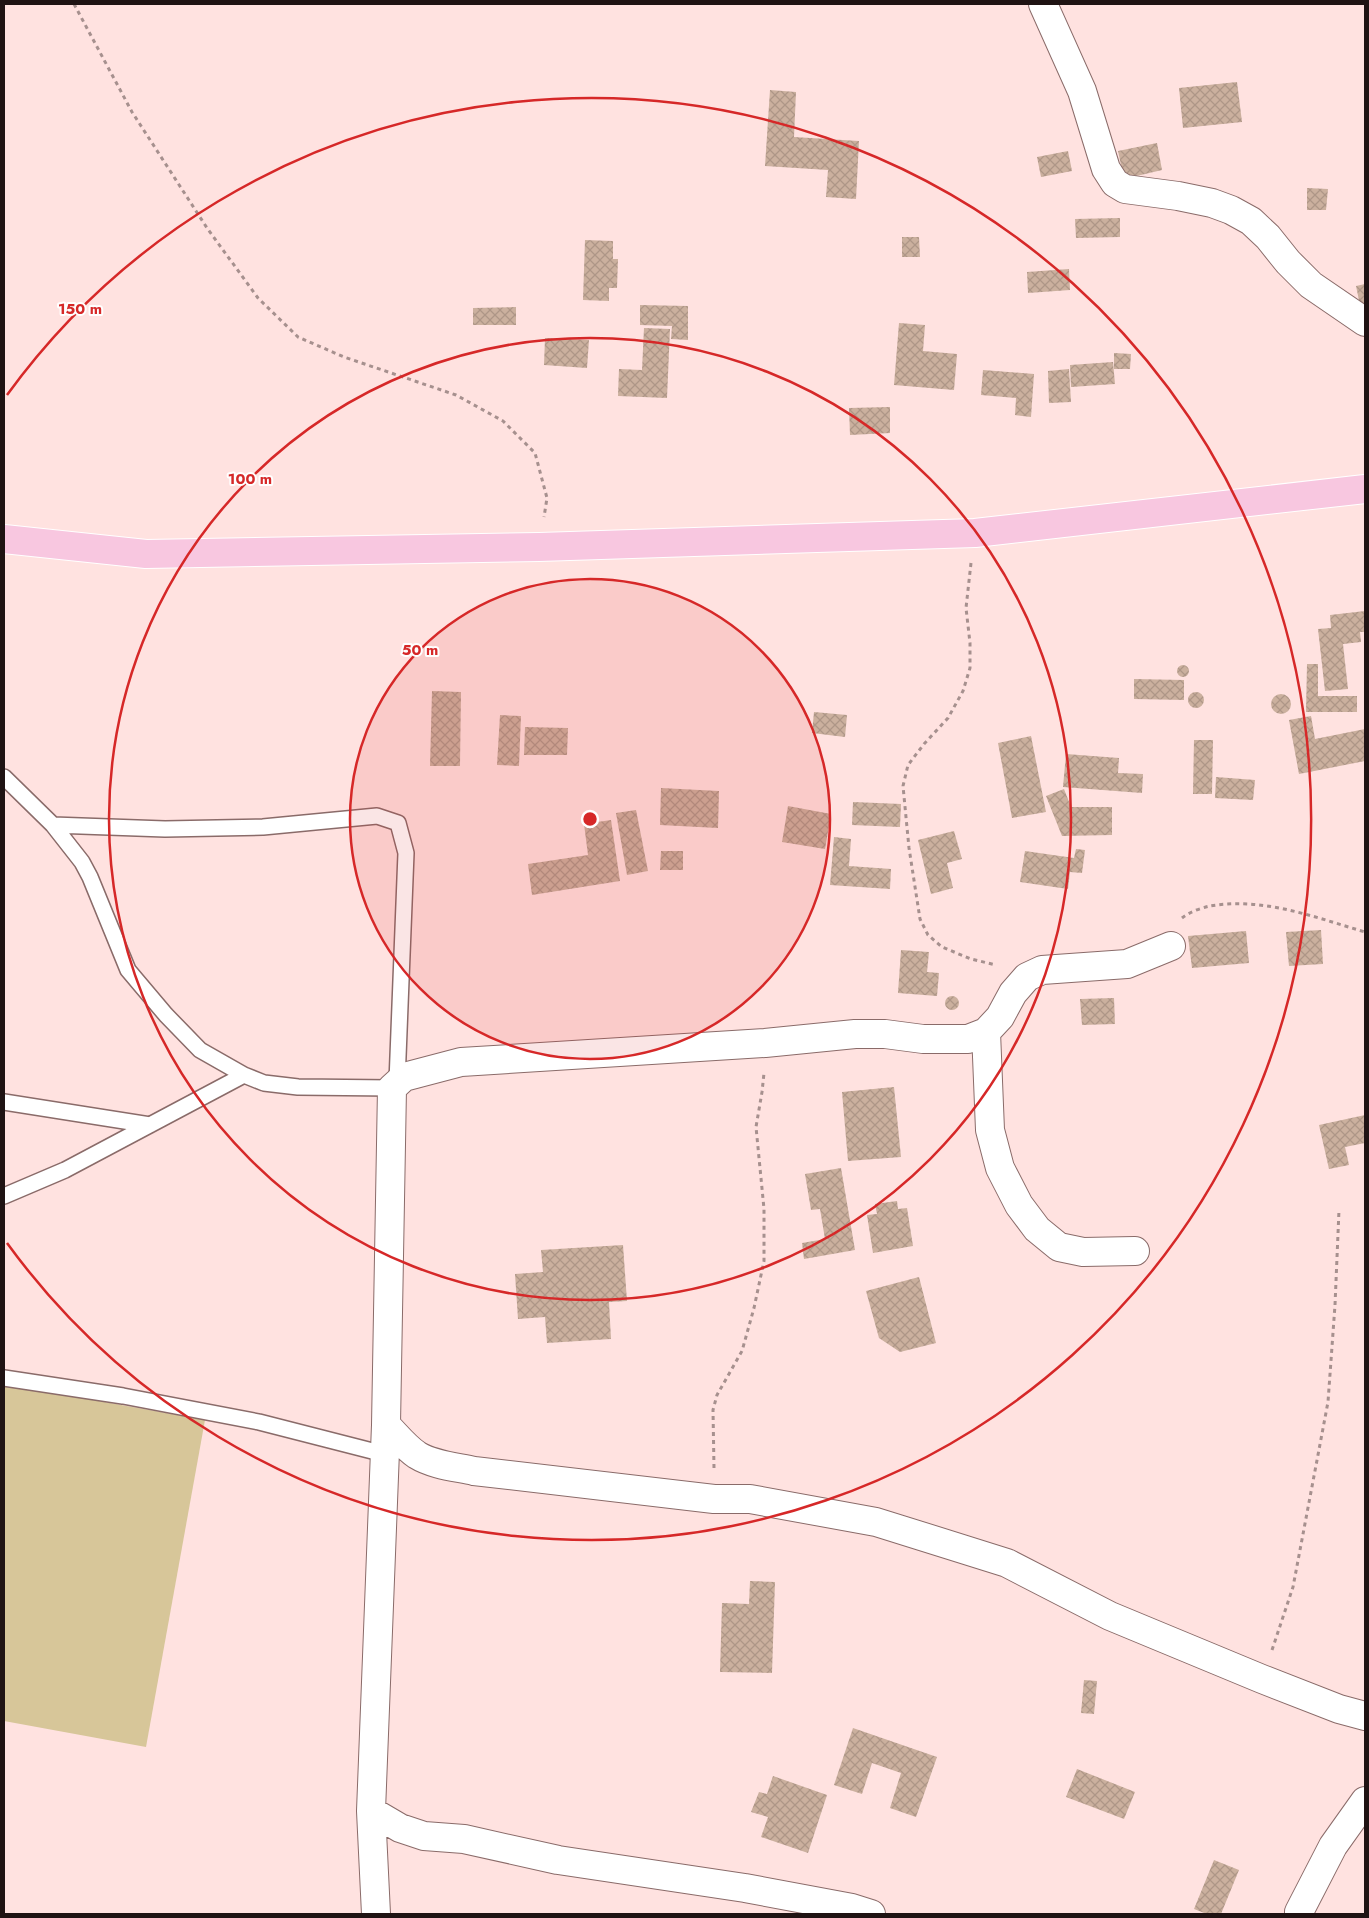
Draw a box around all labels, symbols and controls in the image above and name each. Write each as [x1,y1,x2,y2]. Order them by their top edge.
text: 150 m [58,298,102,320]
text: 100 m [228,468,272,490]
text: 50 m [402,639,438,661]
centre of rings [581,810,599,828]

